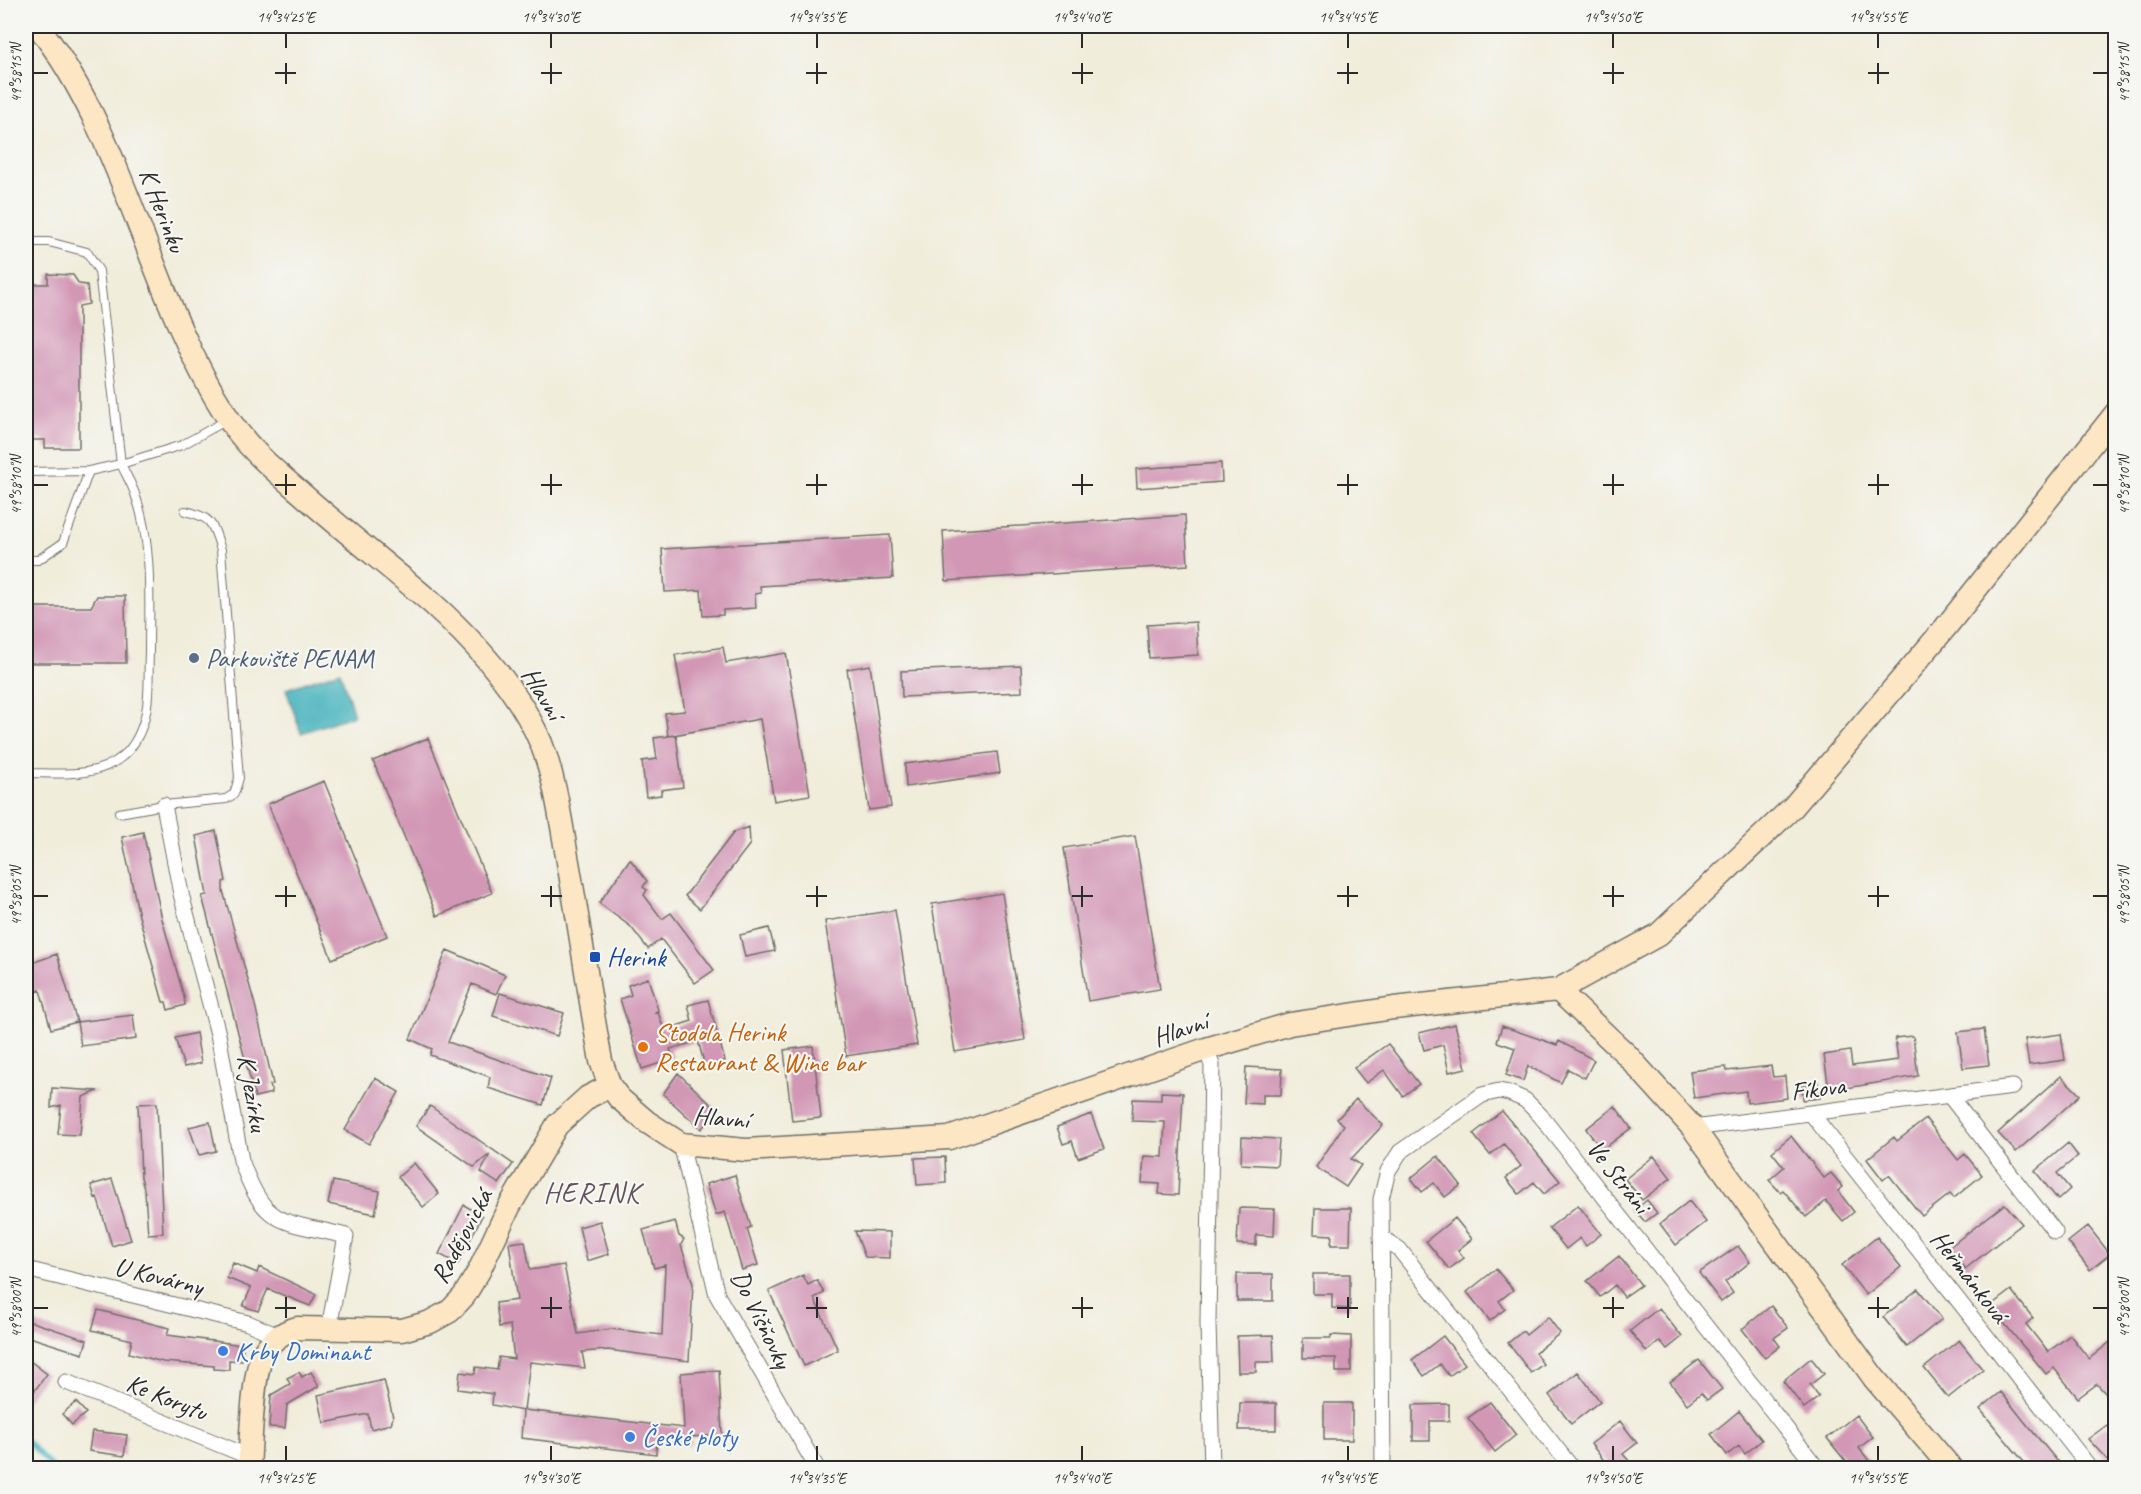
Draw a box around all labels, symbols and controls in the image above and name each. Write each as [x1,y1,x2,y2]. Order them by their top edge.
text: 14°34'25"E [257,8,317,27]
text: 14°34'30"E [522,8,582,27]
text: 14°34'35"E [788,8,848,27]
text: 14°34'40"E [1053,8,1113,27]
text: 14°34'45"E [1319,8,1379,27]
text: 14°34'50"E [1584,8,1644,27]
text: 14°34'55"E [1849,8,1909,27]
text: 49°58'15"N [7,40,26,103]
text: 49°58'15"N [2115,40,2134,103]
street label: K Herinku [131,163,194,258]
text: 49°58'10"N [7,452,26,515]
text: 49°58'10"N [2115,452,2134,515]
place label: Parkoviště PENAM [206,642,375,675]
marker: Parkoviště PENAM [187,651,201,665]
street label: Hlavní [514,661,574,730]
text: 49°58'05"N [7,863,26,926]
text: 49°58'05"N [2115,863,2134,926]
place label: Herink [607,941,668,974]
marker: Herink [588,950,602,964]
street label: Hlavní [1148,1003,1217,1054]
place label: Stodola Herink Restaurant & Wine bar [655,1016,868,1079]
marker: Stodola Herink Restaurant & Wine bar [636,1040,650,1054]
street label: K Jezírku [230,1052,276,1135]
street label: Fíkova [1789,1069,1849,1108]
street label: Hlavní [692,1099,755,1137]
street label: Ve Stráni [1579,1133,1660,1223]
district label: HERINK [544,1175,645,1210]
street label: Radějovická [423,1181,501,1289]
street label: Heřmánková [1923,1223,2018,1331]
street label: U Kovárny [111,1250,208,1304]
street label: Do Višňovky [724,1265,800,1376]
text: 49°58'00"N [7,1275,26,1338]
text: 49°58'00"N [2115,1275,2134,1338]
place label: Krby Dominant [235,1335,372,1368]
marker: Krby Dominant [216,1344,230,1358]
street label: Ke Korytu [122,1366,213,1429]
place label: České ploty [642,1421,739,1454]
marker: České ploty [623,1430,637,1444]
text: 14°34'25"E [257,1469,317,1488]
text: 14°34'30"E [522,1469,582,1488]
text: 14°34'35"E [788,1469,848,1488]
text: 14°34'40"E [1053,1469,1113,1488]
text: 14°34'45"E [1319,1469,1379,1488]
text: 14°34'50"E [1584,1469,1644,1488]
text: 14°34'55"E [1849,1469,1909,1488]

